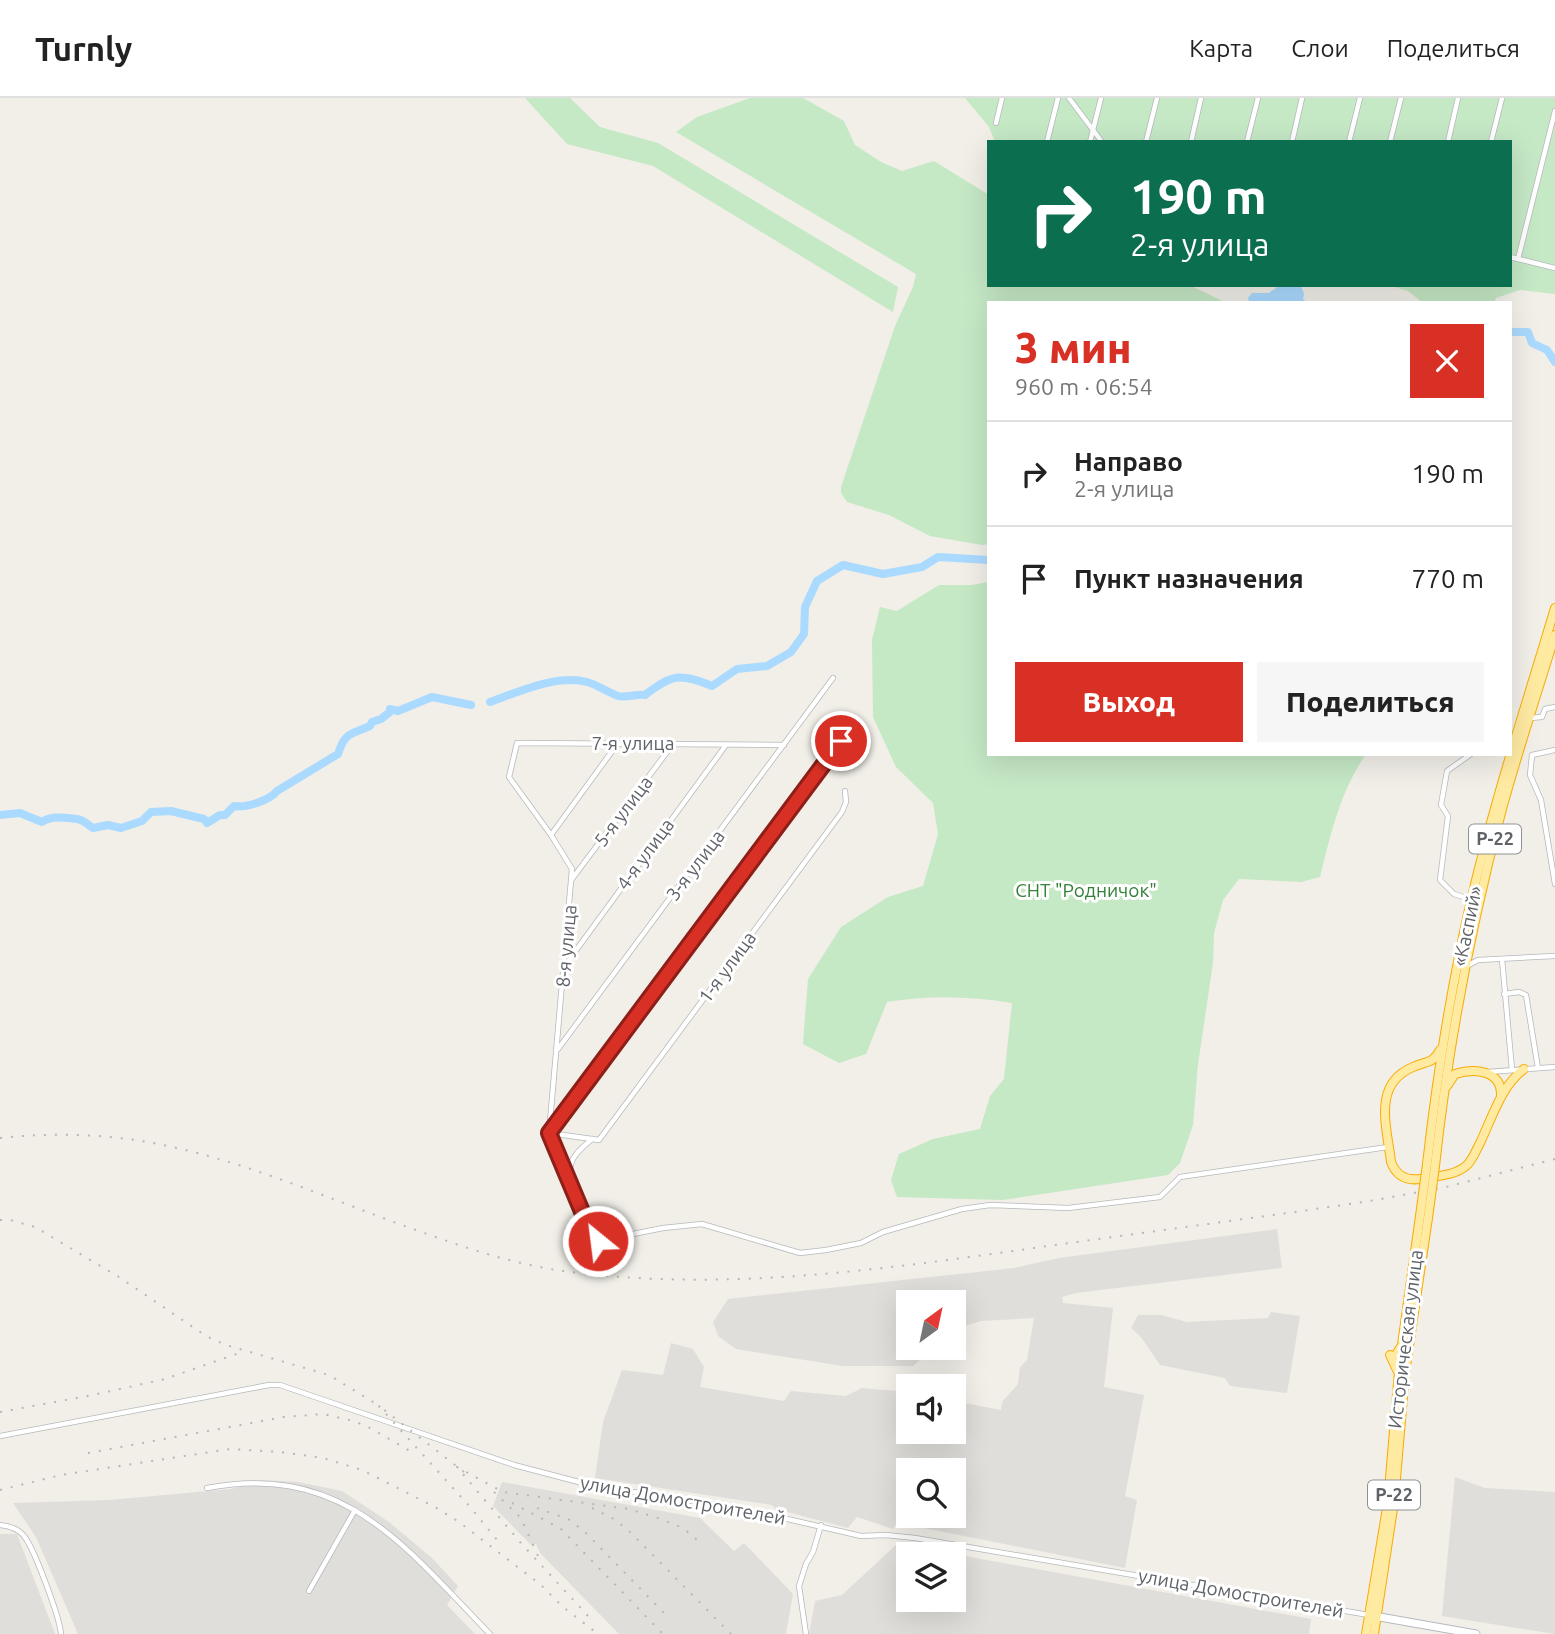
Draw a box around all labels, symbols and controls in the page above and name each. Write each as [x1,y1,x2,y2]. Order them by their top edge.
text: Turnly [35,30,132,67]
text: Карта [1189,35,1253,62]
text: Слои [1291,35,1349,62]
text: Поделиться [1387,35,1520,62]
icon: right [1015,168,1106,259]
text: 190 m [1130,168,1267,223]
text: 2-я улица [1130,226,1269,262]
text: 3 мин [1015,324,1132,371]
button: close [1410,324,1484,398]
text: 960 m · 06:54 [1015,374,1153,399]
text: Направо [1074,447,1183,476]
icon: right [1015,455,1053,493]
text: 190 m [1412,459,1484,488]
text: 2-я улица [1074,476,1174,501]
icon: arrive [1015,560,1053,598]
text: Пункт назначения [1074,564,1304,593]
text: 770 m [1412,564,1484,593]
button: Выход [1015,662,1243,742]
button: Поделиться [1257,662,1484,742]
pin [811,711,871,771]
icon: arrive [822,722,860,760]
street label: 7-я улица [592,732,674,754]
street label: 5-я улица [589,771,657,851]
street label: 4-я улица [612,814,678,894]
road number: Р-22 [1469,824,1521,854]
street label: 3-я улица [661,825,729,905]
park label: СНТ "Родничок" [1015,879,1157,901]
street label: «Каспий» [1448,884,1486,968]
street label: 8-я улица [551,904,581,988]
street label: 1-я улица [694,927,760,1007]
position arrow [561,1204,635,1278]
street label: Историческая улица [1383,1248,1427,1430]
north arrow [896,1290,966,1360]
map controls [896,1290,966,1612]
button: sound [896,1374,966,1444]
button: search [896,1458,966,1528]
street label: улица Домостроителей [578,1471,788,1529]
road number: Р-22 [1368,1480,1420,1510]
button: layers [896,1542,966,1612]
street label: улица Домостроителей [1136,1564,1346,1622]

